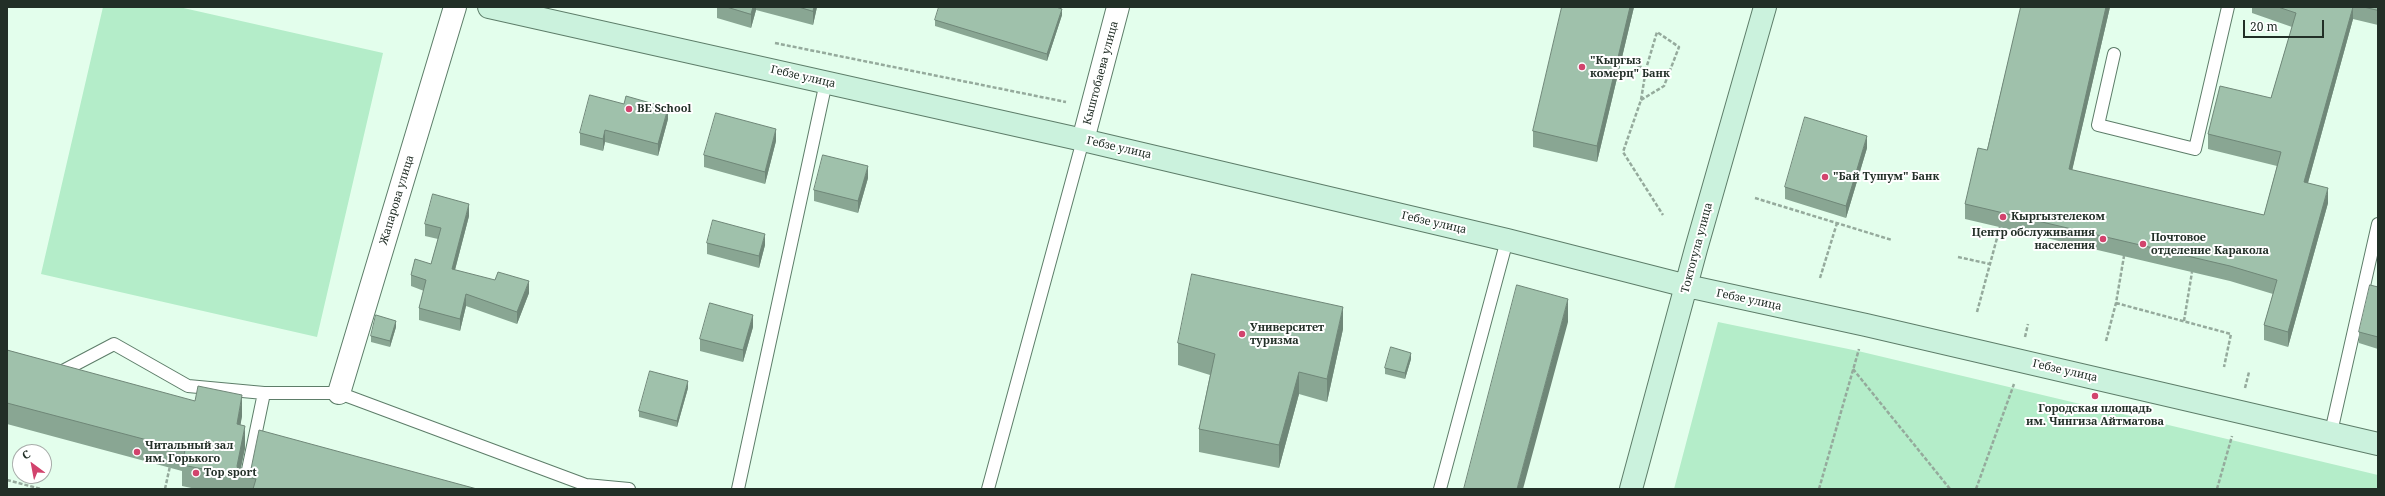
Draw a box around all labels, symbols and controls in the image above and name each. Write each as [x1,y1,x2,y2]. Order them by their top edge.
scale bar [2245,12,2326,38]
text: 20 m [2250,18,2278,35]
street label: Кыштобаева улица [1081,20,1121,126]
place label: "Кыргыз комерц" Банк [1590,54,1670,80]
marker: "Кыргыз комерц" Банк [1577,62,1587,72]
street label: Гебзе улица [769,63,837,91]
place label: BE School [637,102,691,116]
marker: BE School [624,104,634,114]
street label: Гебзе улица [1085,134,1153,162]
street label: Жапарова улица [377,154,417,246]
place label: "Бай Тушум" Банк [1833,170,1939,184]
marker: "Бай Тушум" Банк [1820,172,1830,182]
street label: Токтогула улица [1679,201,1715,295]
street label: Гебзе улица [1400,209,1468,237]
place label: Кыргызтелеком [2011,210,2105,224]
marker: Кыргызтелеком [1998,212,2008,222]
place label: Центр обслуживания населения [1972,226,2095,252]
place label: Почтовое отделение Каракола [2151,231,2269,257]
marker: Центр обслуживания населения [2098,234,2108,244]
marker: Почтовое отделение Каракола [2138,239,2148,249]
street label: Гебзе улица [1715,287,1783,313]
place label: Университет туризма [1250,321,1324,347]
marker: Университет туризма [1237,329,1247,339]
street label: Гебзе улица [2031,357,2099,385]
marker: Городская площадь им. Чингиза Айтматова [2090,391,2100,401]
place label: Городская площадь им. Чингиза Айтматова [2026,402,2164,428]
place label: Читальный зал им. Горького [145,439,233,465]
north arrow [12,444,52,484]
text: С [19,446,33,463]
marker: Читальный зал им. Горького [132,447,142,457]
place label: Top sport [204,466,257,480]
marker: Top sport [191,468,201,478]

